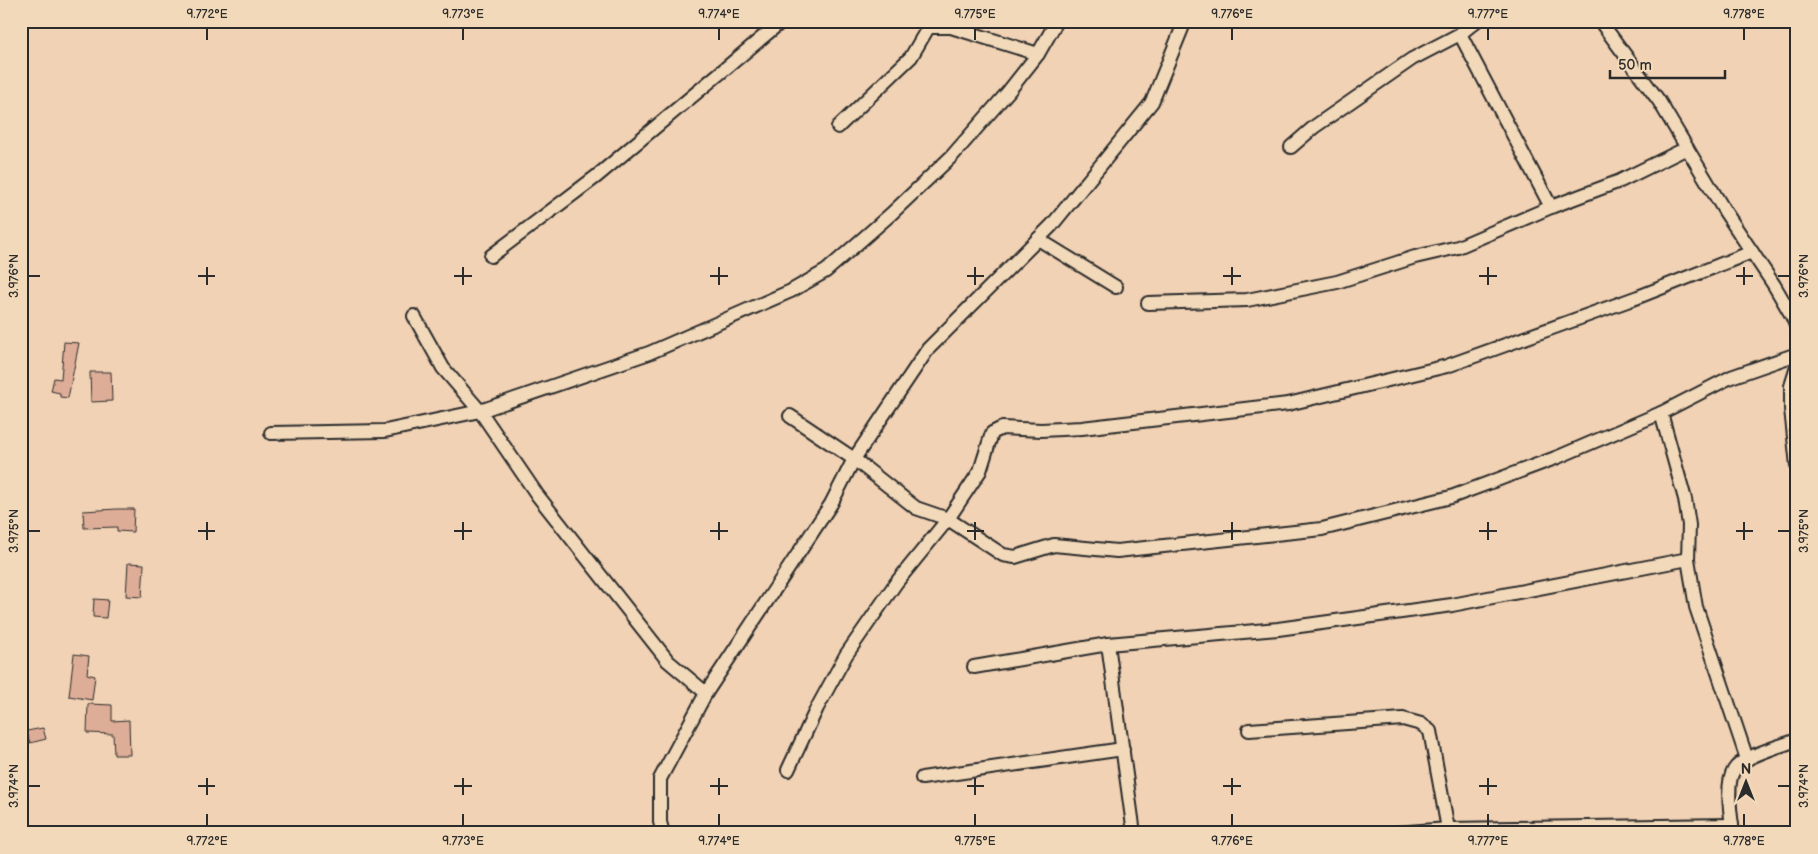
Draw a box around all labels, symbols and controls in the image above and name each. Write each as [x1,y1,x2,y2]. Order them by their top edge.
text: 9.772°E [186,7,228,22]
text: 9.773°E [442,7,484,22]
text: 9.774°E [698,7,740,22]
text: 9.775°E [954,7,996,22]
text: 9.776°E [1211,7,1253,22]
text: 9.777°E [1468,7,1508,22]
text: 9.778°E [1723,7,1765,22]
scale bar [1610,48,1726,80]
text: 50 m [1618,56,1652,75]
text: 3.976°N [7,254,22,298]
text: 3.976°N [1797,254,1812,298]
text: 3.975°N [7,509,22,553]
text: 3.975°N [1797,509,1812,553]
north arrow [1720,756,1770,806]
text: N [1741,761,1751,778]
text: 3.974°N [7,764,22,808]
text: 3.974°N [1797,764,1812,808]
text: 9.772°E [186,834,228,849]
text: 9.773°E [442,834,484,849]
text: 9.774°E [698,834,740,849]
text: 9.775°E [954,834,996,849]
text: 9.776°E [1211,834,1253,849]
text: 9.777°E [1468,834,1508,849]
text: 9.778°E [1723,834,1765,849]

